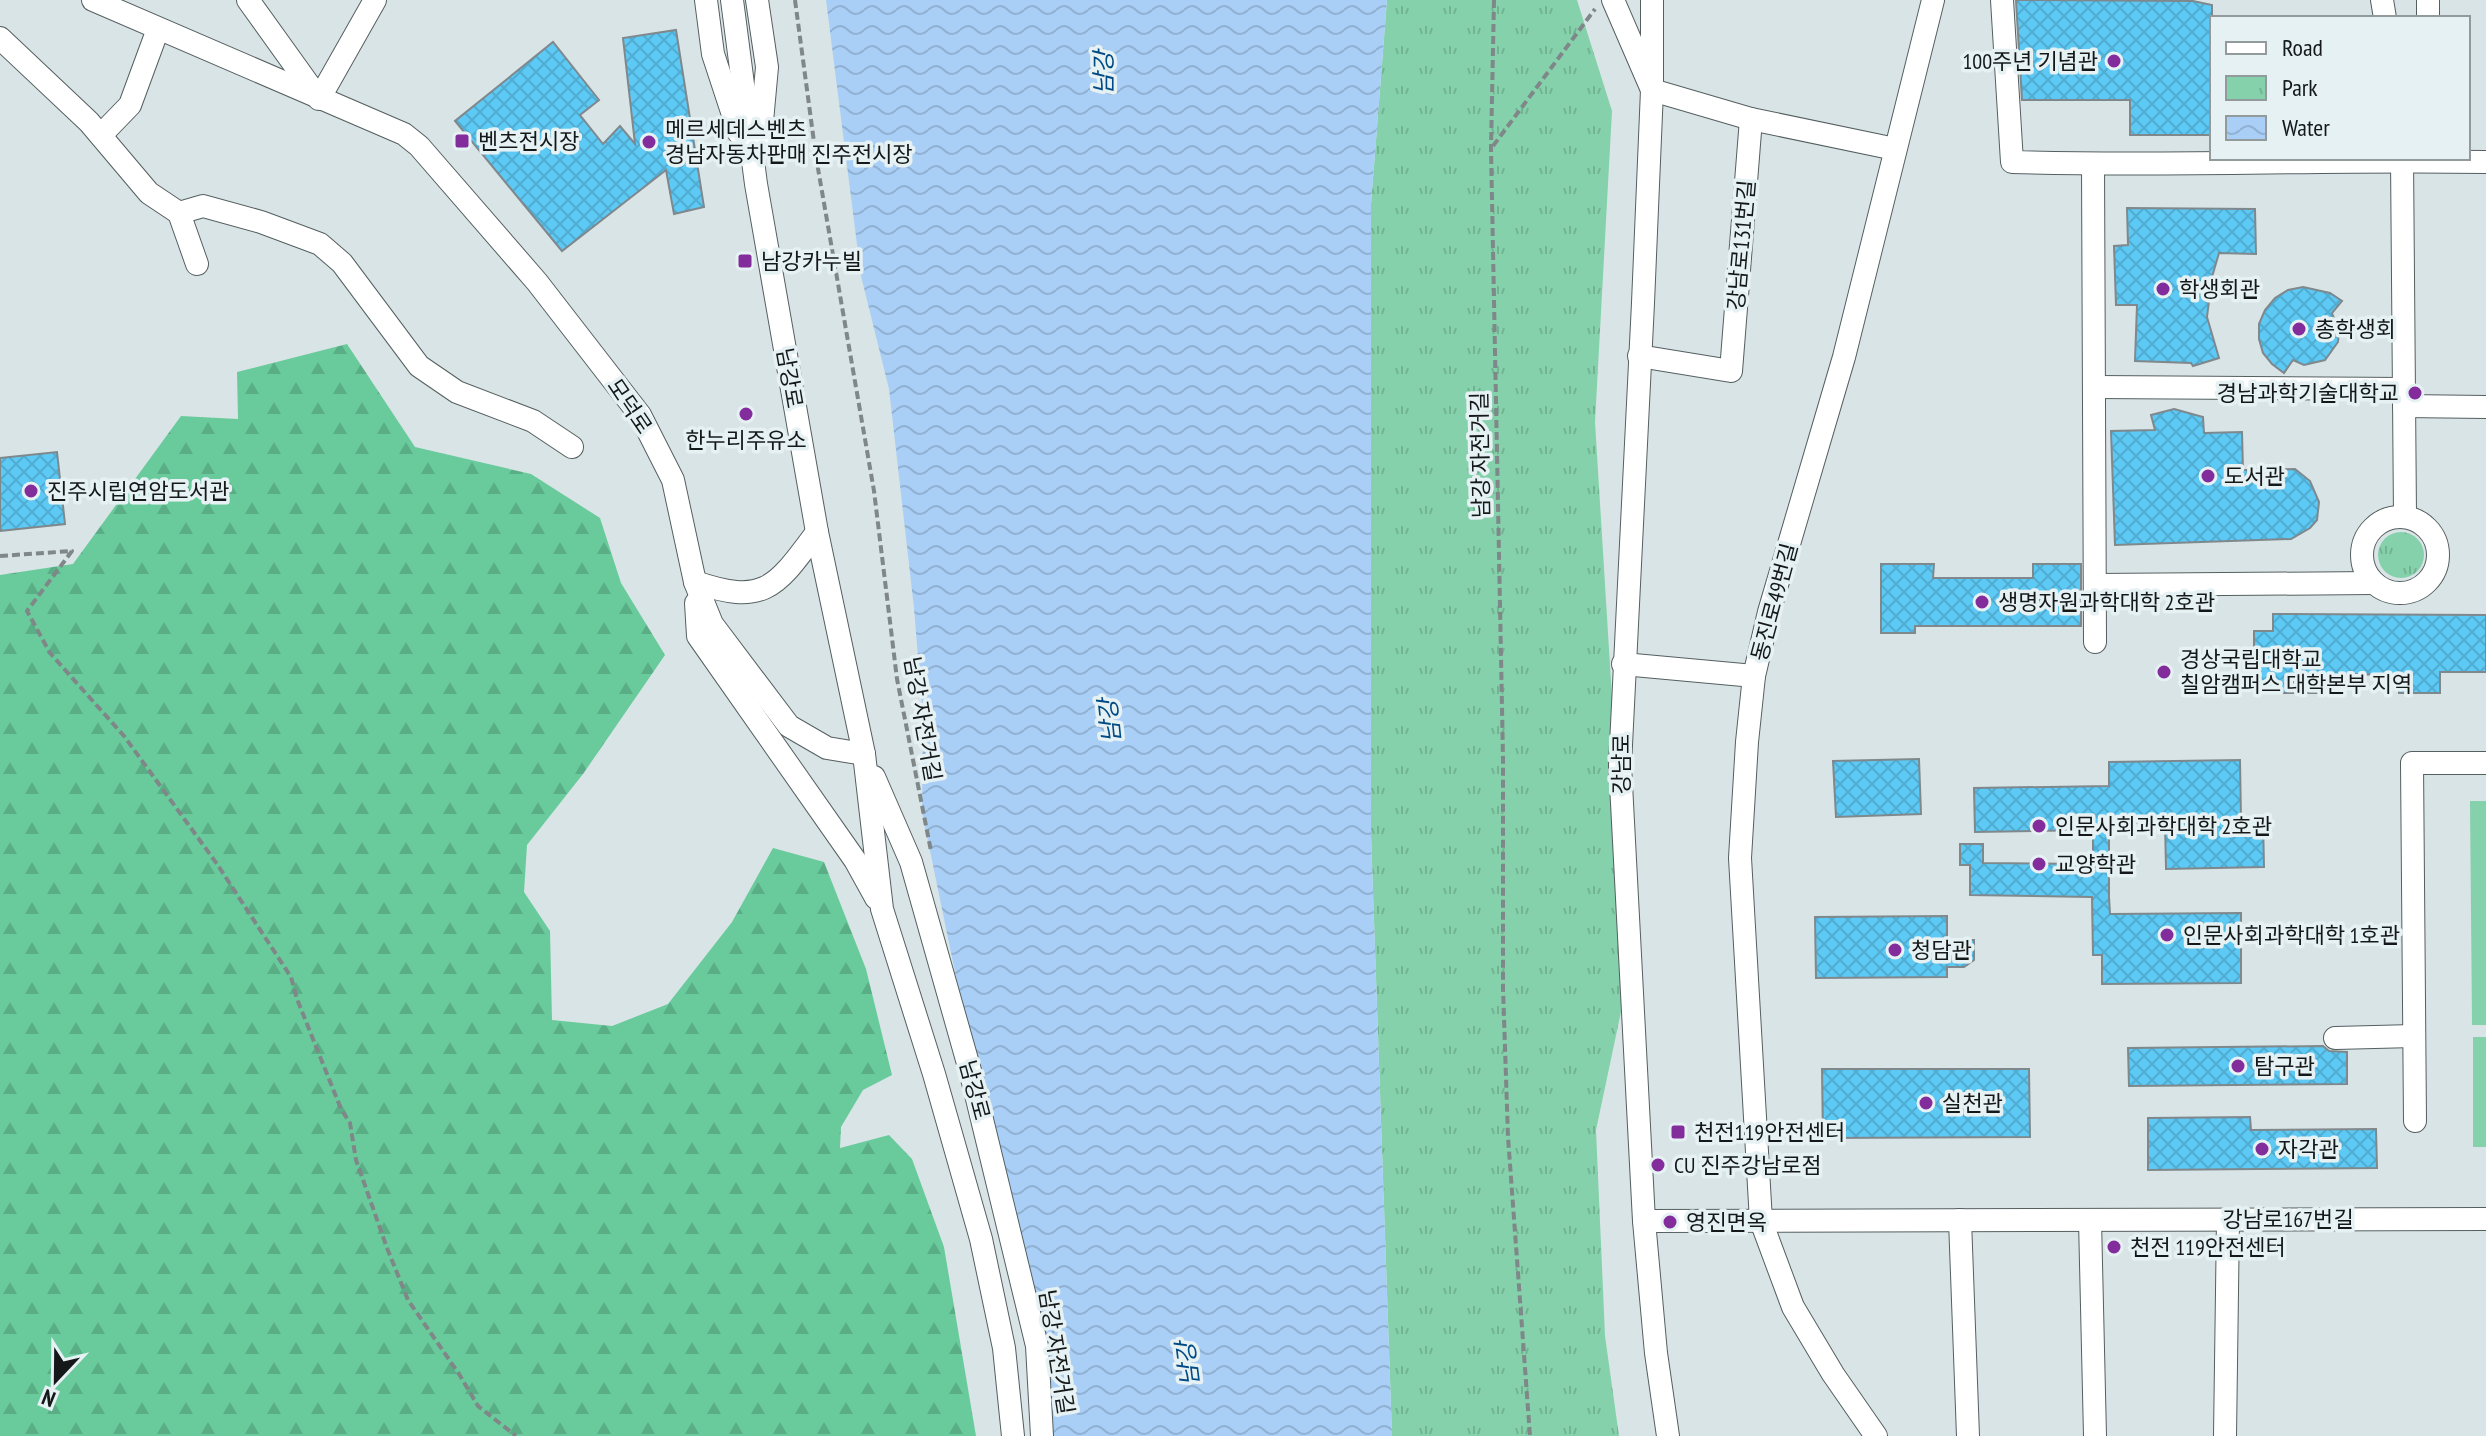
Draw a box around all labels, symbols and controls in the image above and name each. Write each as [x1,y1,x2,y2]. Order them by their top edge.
legend [2210,16,2470,160]
text: Road [2282,32,2323,63]
place label: 100주년 기념관 [1962,47,2098,75]
water label: 남강 [1088,48,1119,95]
marker: 100주년 기념관 [2105,52,2123,70]
text: Park [2282,72,2318,103]
text: Water [2282,112,2330,143]
place label: 메르세데스벤츠 경남자동차판매 진주전시장 [665,115,913,168]
place label: 벤츠전시장 [478,127,579,155]
marker: 벤츠전시장 [453,132,471,150]
marker: 메르세데스벤츠 경남자동차판매 진주전시장 [640,133,658,151]
street label: 강남로131번길 [1721,179,1761,311]
place label: 남강카누빌 [761,247,862,275]
marker: 남강카누빌 [736,252,754,270]
place label: 학생회관 [2179,275,2260,303]
marker: 학생회관 [2154,280,2172,298]
place label: 총학생회 [2315,315,2396,343]
marker: 총학생회 [2290,320,2308,338]
street label: 남강로 [771,346,809,410]
street label: 모덕로 [601,373,659,439]
place label: 경남과학기술대학교 [2217,379,2399,407]
marker: 경남과학기술대학교 [2406,384,2424,402]
street label: 남강 자전거길 [1465,392,1495,518]
marker: 한누리주유소 [737,405,755,423]
place label: 한누리주유소 [685,426,807,454]
place label: 도서관 [2224,462,2285,490]
marker: 도서관 [2199,467,2217,485]
place label: 진주시립연암도서관 [47,477,229,505]
marker: 진주시립연암도서관 [22,482,40,500]
street label: 동진로49번길 [1745,540,1803,664]
place label: 생명자원과학대학 2호관 [1998,588,2215,616]
marker: 생명자원과학대학 2호관 [1973,593,1991,611]
place label: 경상국립대학교 칠암캠퍼스 대학본부 지역 [2180,645,2412,698]
street label: 남강 자전거길 [898,654,948,784]
marker: 경상국립대학교 칠암캠퍼스 대학본부 지역 [2155,663,2173,681]
water label: 남강 [1091,695,1127,745]
street label: 강남로 [1607,734,1635,794]
place label: 인문사회과학대학 2호관 [2055,812,2272,840]
marker: 인문사회과학대학 2호관 [2030,817,2048,835]
place label: 교양학관 [2055,850,2136,878]
marker: 교양학관 [2030,855,2048,873]
place label: 인문사회과학대학 1호관 [2183,921,2400,949]
marker: 인문사회과학대학 1호관 [2158,926,2176,944]
place label: 청담관 [1911,936,1972,964]
marker: 청담관 [1886,941,1904,959]
place label: 탐구관 [2254,1052,2315,1080]
street label: 남강로 [954,1057,996,1123]
marker: 탐구관 [2229,1057,2247,1075]
place label: 실천관 [1942,1089,2003,1117]
marker: 실천관 [1917,1094,1935,1112]
place label: 천전119안전센터 [1694,1118,1845,1146]
marker: 천전119안전센터 [1669,1123,1687,1141]
place label: 자각관 [2278,1135,2339,1163]
marker: 자각관 [2253,1140,2271,1158]
place label: CU 진주강남로점 [1674,1151,1822,1179]
marker: CU 진주강남로점 [1649,1156,1667,1174]
street label: 강남로167번길 [2223,1205,2353,1233]
place label: 영진면옥 [1686,1208,1767,1236]
marker: 영진면옥 [1661,1213,1679,1231]
place label: 천전 119안전센터 [2130,1233,2286,1261]
marker: 천전 119안전센터 [2105,1238,2123,1256]
street label: 남강 자전거길 [1033,1288,1081,1416]
water label: 남강 [1169,1337,1206,1388]
north arrow [16,1340,96,1420]
text: N [38,1383,59,1414]

